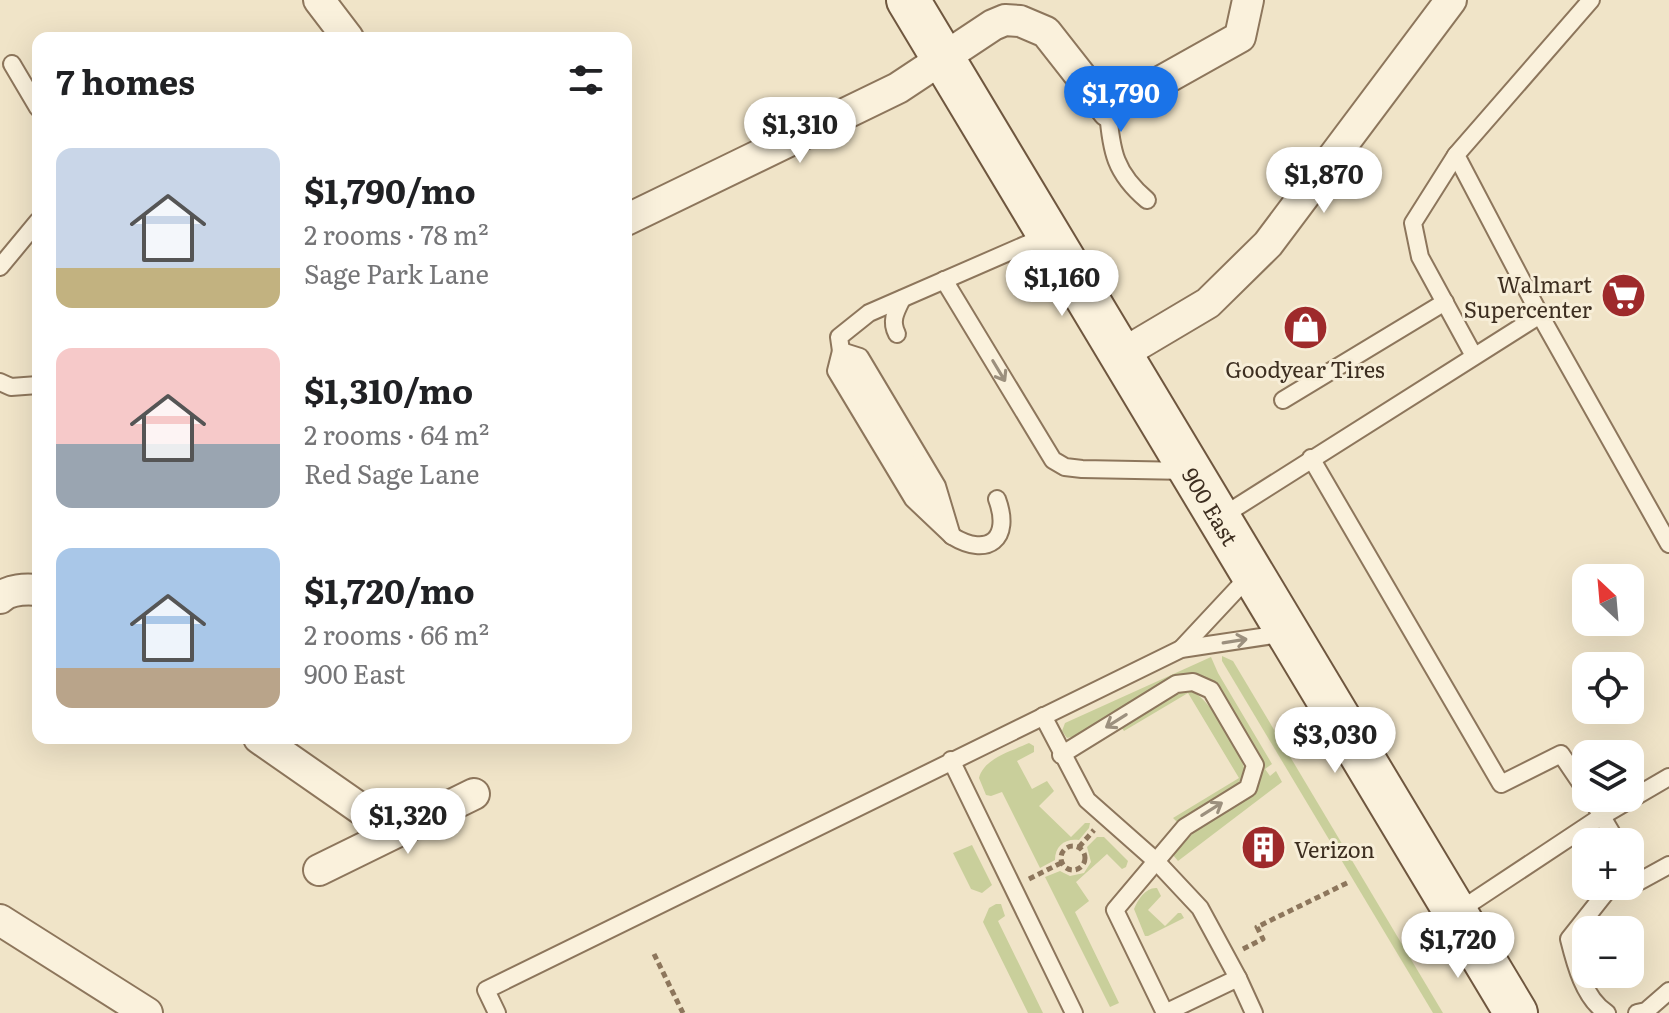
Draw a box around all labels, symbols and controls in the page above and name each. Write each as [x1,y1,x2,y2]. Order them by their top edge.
text: 7 homes [56,55,195,105]
icon: filters [564,58,608,102]
pin: $1,790 [1056,66,1186,134]
text: $1,790 [1082,72,1160,111]
pin: $1,310 [735,97,865,165]
text: $1,310 [762,103,838,142]
pin: $1,870 [1259,147,1389,215]
text: $1,870 [1284,153,1364,192]
text: $1,790/mo [304,164,476,214]
icon: home [120,180,216,276]
text: 2 rooms · 78 m² [304,214,489,253]
pin: $1,160 [997,250,1127,318]
text: Sage Park Lane [304,253,489,292]
text: $1,160 [1024,256,1100,295]
place label: Walmart Supercenter [1464,267,1593,325]
supermarket icon: Walmart Supercenter [1599,272,1647,320]
shop icon: Goodyear Tires [1281,303,1329,351]
place label: Goodyear Tires [1225,352,1385,385]
one-way arrow [992,359,1008,382]
text: $1,310/mo [304,364,473,414]
icon: home [120,380,216,476]
text: 2 rooms · 64 m² [304,414,489,453]
text: Red Sage Lane [304,453,480,492]
street label: 900 East [1175,461,1248,551]
text: $1,720/mo [304,564,475,614]
north arrow [1572,564,1644,636]
map controls [1572,564,1644,988]
icon: home [120,580,216,676]
text: 2 rooms · 66 m² [304,614,489,653]
one-way arrow [1221,633,1247,648]
button: locate [1572,652,1644,724]
text: 900 East [304,653,405,692]
pin: $3,030 [1270,707,1400,775]
text: $3,030 [1293,713,1377,752]
one-way arrow [1105,714,1128,730]
button: layers [1572,740,1644,812]
pin: $1,320 [343,788,473,856]
text: $1,320 [369,794,447,833]
one-way arrow [1201,801,1223,818]
building icon: Verizon [1239,824,1287,872]
button: + [1572,828,1644,900]
place label: Verizon [1294,832,1375,865]
pin: $1,720 [1393,912,1523,980]
button: − [1572,916,1644,988]
text: $1,720 [1419,918,1497,957]

